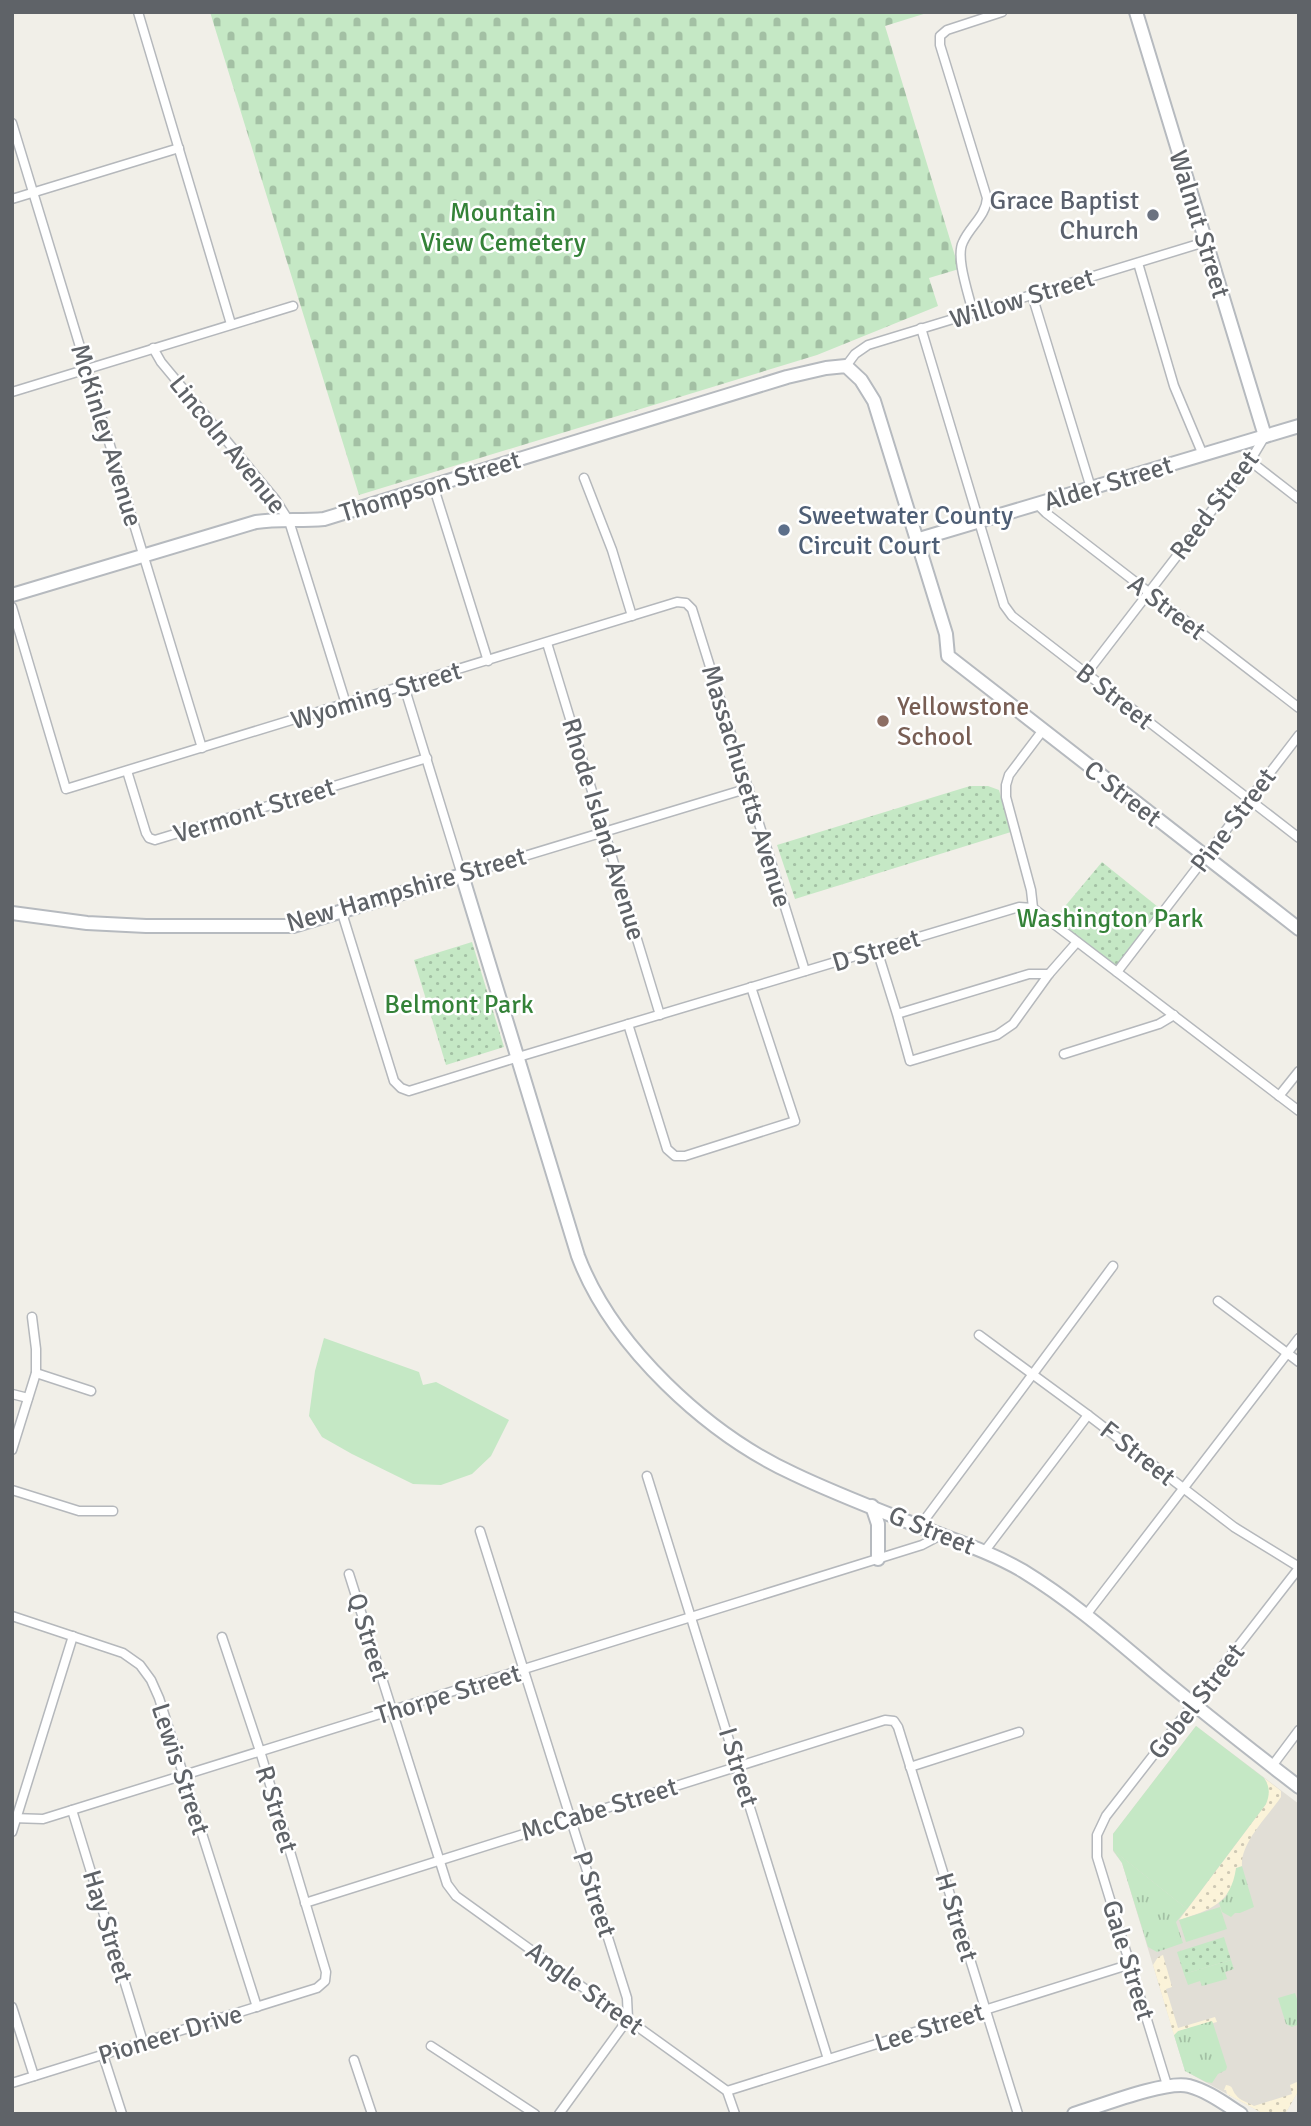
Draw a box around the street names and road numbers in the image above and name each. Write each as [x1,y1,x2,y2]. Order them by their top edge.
street label: Walnut Street [1161,146,1237,302]
street label: Willow Street [946,262,1098,336]
street label: McKinley Avenue [63,340,149,530]
street label: Lincoln Avenue [162,369,293,520]
street label: Thompson Street [336,444,525,530]
street label: Reed Street [1163,445,1266,567]
street label: Alder Street [1040,449,1177,519]
street label: A Street [1121,568,1212,647]
street label: Wyoming Street [287,655,465,737]
street label: B Street [1069,657,1159,737]
street label: Massachusetts Avenue [694,661,798,911]
street label: Rhode Island Avenue [554,714,652,944]
street label: C Street [1077,754,1167,834]
street label: Pine Street [1184,762,1283,879]
street label: Vermont Street [170,771,339,851]
street label: New Hampshire Street [283,840,530,940]
street label: D Street [828,922,924,979]
street label: F Street [1093,1414,1182,1493]
street label: G Street [884,1499,979,1563]
street label: Q Street [340,1589,397,1685]
street label: Gobel Street [1142,1637,1252,1766]
street label: Thorpe Street [372,1658,525,1732]
street label: Lewis Street [144,1699,216,1839]
street label: I Street [711,1724,765,1811]
street label: R Street [248,1762,304,1857]
street label: McCabe Street [517,1771,682,1849]
street label: P Street [565,1847,623,1941]
street label: Hay Street [75,1866,139,1986]
street label: H Street [927,1869,985,1965]
street label: Gale Street [1095,1896,1161,2024]
street label: Angle Street [519,1935,650,2042]
street label: Lee Street [871,1996,988,2060]
street label: Pioneer Drive [94,1998,246,2072]

